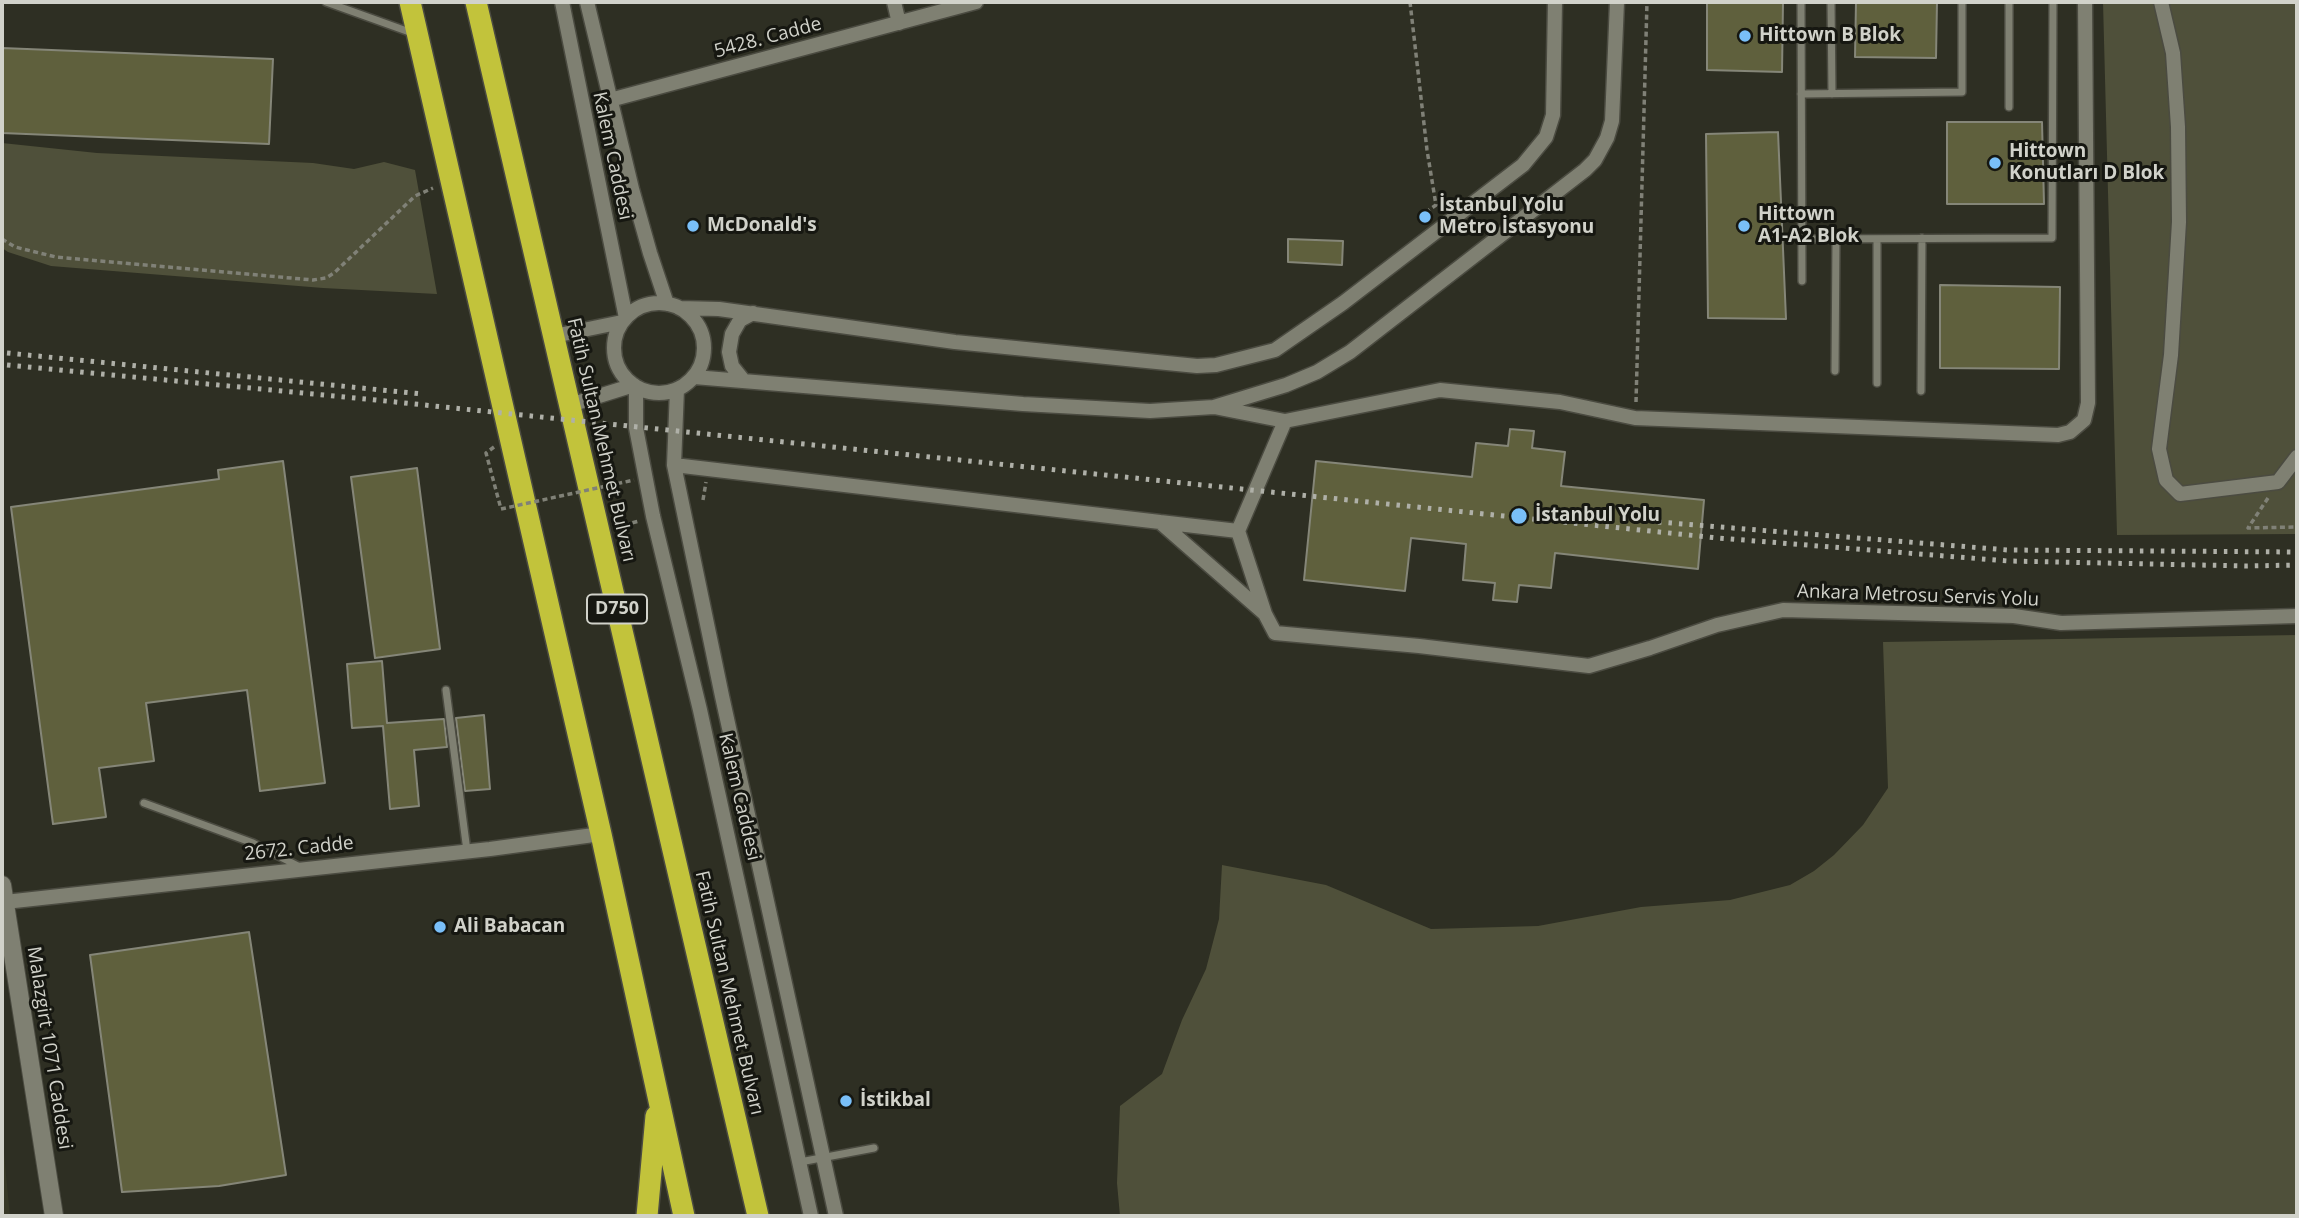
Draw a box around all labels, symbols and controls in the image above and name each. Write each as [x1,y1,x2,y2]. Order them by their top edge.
street label: 5428. Cadde [712,13,824,63]
place label: Hittown B Blok [1759,25,1901,47]
marker: Hittown B Blok [1737,28,1753,44]
street label: Kalem Caddesi [587,90,637,222]
place label: Hittown Konutları D Blok [2009,141,2164,185]
marker: Hittown Konutları D Blok [1987,155,2003,171]
place label: İstanbul Yolu Metro İstasyonu [1439,195,1594,239]
place label: Hittown A1-A2 Blok [1758,204,1859,248]
marker: İstanbul Yolu Metro İstasyonu [1417,209,1433,225]
place label: McDonald's [707,215,817,237]
marker: McDonald's [685,218,701,234]
marker: Hittown A1-A2 Blok [1736,218,1752,234]
street label: Fatih Sultan Mehmet Bulvarı [562,316,640,564]
place label: İstanbul Yolu [1535,505,1660,527]
marker: İstanbul Yolu [1509,506,1529,526]
street label: Ankara Metrosu Servis Yolu [1796,580,2040,612]
road number: D750 [587,594,647,624]
street label: Kalem Caddesi [713,731,765,863]
street label: 2672. Cadde [243,832,355,866]
street label: Fatih Sultan Mehmet Bulvarı [690,869,768,1117]
place label: Ali Babacan [454,916,565,938]
marker: Ali Babacan [432,919,448,935]
street label: Malazgirt 1071 Caddesi [22,945,76,1151]
place label: İstikbal [860,1090,931,1112]
marker: İstikbal [838,1093,854,1109]

